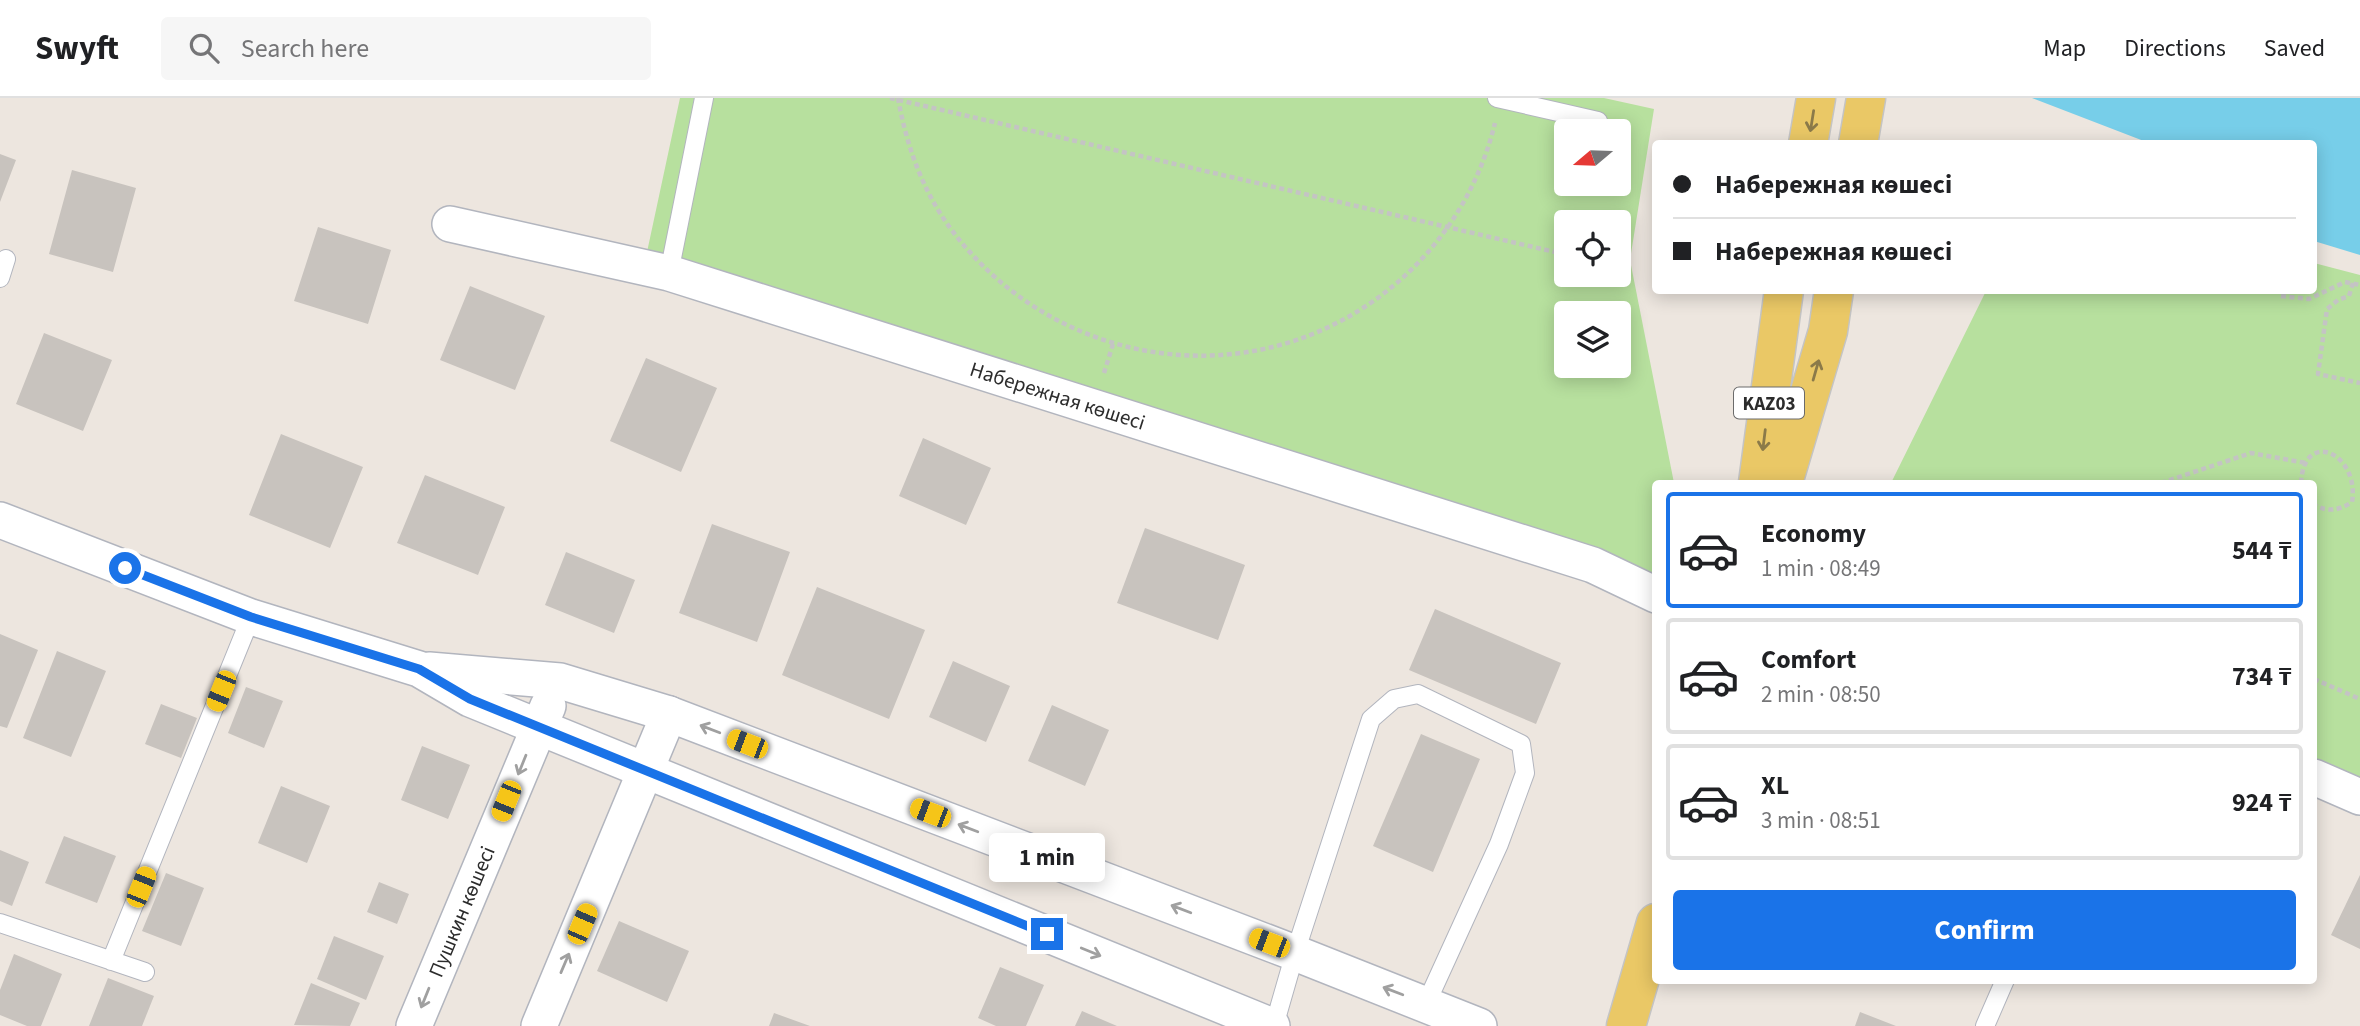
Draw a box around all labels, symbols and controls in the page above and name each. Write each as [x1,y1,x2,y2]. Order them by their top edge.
search box [161,17,651,80]
text: Swyft [35,25,119,72]
icon: search [185,29,223,67]
text: Search here [241,30,369,67]
text: Map [2043,31,2086,66]
text: Directions [2124,31,2226,66]
text: Saved [2264,31,2325,66]
one-way arrow [1805,109,1818,132]
north arrow [1554,119,1631,196]
map controls [1554,119,1631,378]
text: Набережная көшесі [1715,166,1952,203]
button: locate [1554,210,1631,287]
text: Набережная көшесі [1715,233,1952,270]
button: layers [1554,301,1631,378]
street label: Набережная көшесі [966,354,1149,438]
one-way arrow [1810,360,1823,382]
road number: KАZ03 [1734,388,1804,418]
one-way arrow [1757,428,1770,451]
text: Economy [1761,515,1866,552]
icon: car [1677,519,1740,582]
text: 544 ₸ [2232,532,2292,569]
route start [109,552,141,584]
text: 1 min · 08:49 [1761,552,1881,585]
text: Comfort [1761,641,1856,678]
icon: car [1677,645,1740,708]
text: 734 ₸ [2232,658,2292,695]
car [204,668,239,714]
text: 2 min · 08:50 [1761,678,1881,711]
one-way arrow [699,722,721,735]
car [724,727,771,761]
one-way arrow [514,753,527,775]
text: XL [1761,767,1789,804]
icon: car [1677,771,1740,834]
car [489,778,524,824]
text: 924 ₸ [2232,784,2292,821]
car [907,796,954,830]
text: 3 min · 08:51 [1761,804,1881,837]
one-way arrow [958,821,980,833]
callout: 1 min [989,832,1105,882]
street label: Пушкин көшесі [421,841,503,982]
text: 1 min [1019,841,1075,874]
car [124,864,159,910]
button: Confirm [1673,890,2296,970]
car [565,901,600,947]
one-way arrow [1170,902,1192,915]
route end [1031,918,1063,950]
car [1246,926,1293,960]
one-way arrow [1079,946,1101,959]
one-way arrow [560,953,573,974]
one-way arrow [1383,983,1404,996]
one-way arrow [418,986,431,1008]

